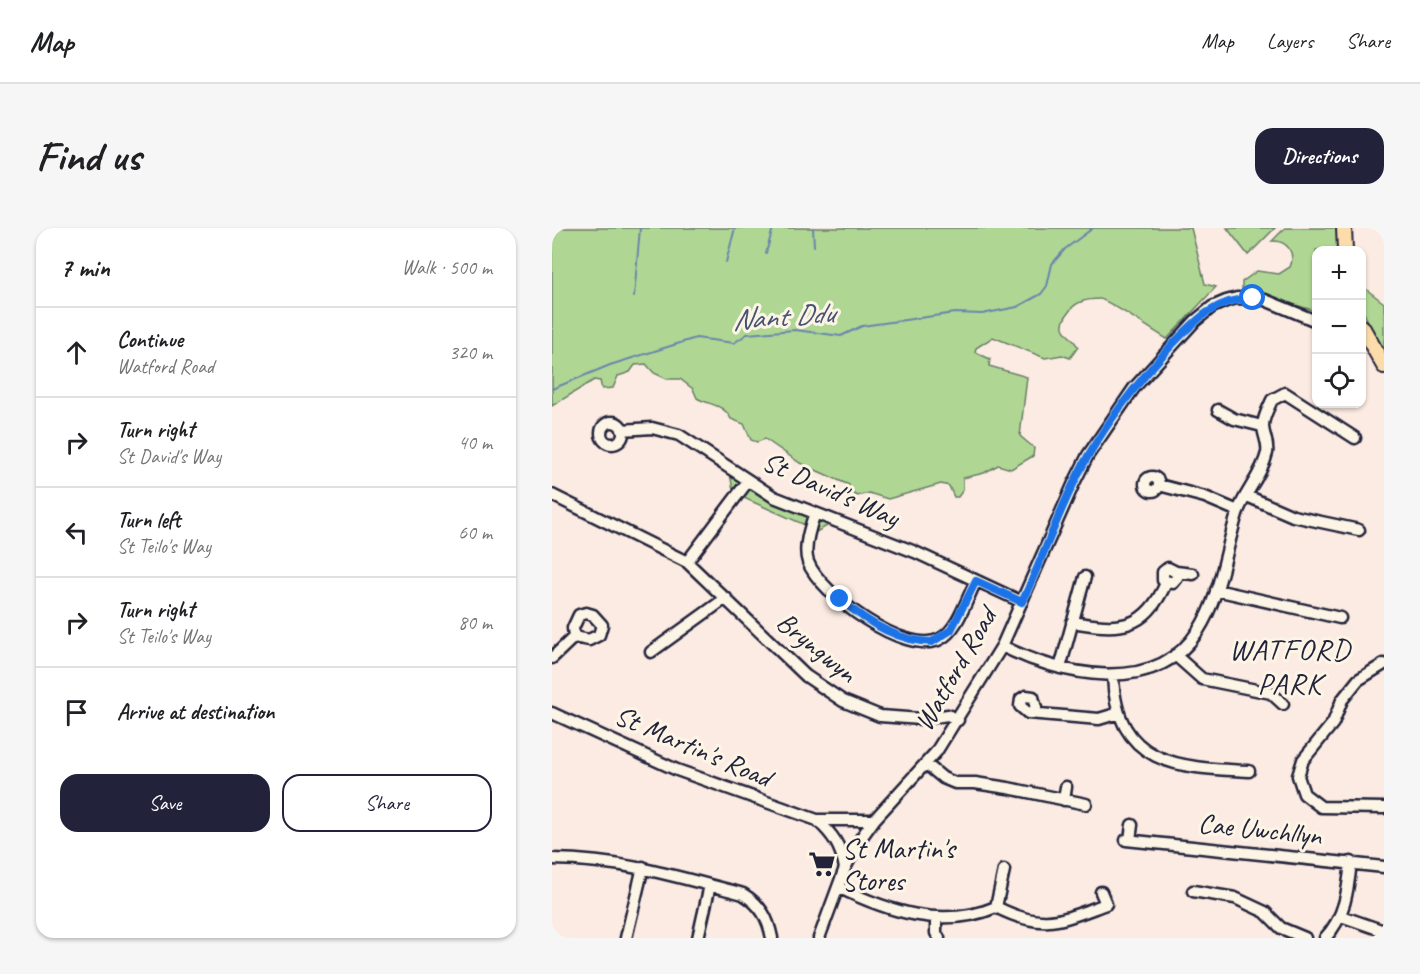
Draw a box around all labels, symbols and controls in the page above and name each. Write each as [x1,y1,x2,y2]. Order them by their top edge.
text: Map [30,24,73,59]
text: Map [1201,28,1234,54]
text: Layers [1267,28,1313,54]
text: Share [1346,28,1390,54]
button: Directions [1255,128,1384,184]
text: Find us [36,130,141,183]
map controls [1312,246,1366,408]
button: + [1312,246,1366,300]
text: 7 min [60,251,110,284]
text: Walk · 500 m [402,255,492,280]
route start [1239,284,1265,310]
water label: Nant Ddu [731,293,840,339]
button: − [1312,300,1366,354]
text: Continue [117,326,183,354]
icon: ahead [60,336,93,369]
text: 320 m [449,340,492,365]
text: Watford Road [117,354,214,379]
button: locate [1312,354,1366,408]
text: Turn right [117,416,194,444]
icon: right [60,426,93,459]
text: 40 m [458,430,492,455]
street label: St David's Way [757,443,907,536]
text: St David's Way [117,444,221,469]
text: Turn left [117,506,181,534]
icon: left [60,516,93,549]
text: 60 m [458,520,492,545]
text: St Teilo's Way [117,534,211,559]
route end [826,585,852,611]
text: Turn right [117,596,194,624]
street label: Watford Road [906,598,1006,736]
street label: Bryngwyn [770,604,865,691]
icon: right [60,606,93,639]
text: 80 m [458,610,492,635]
text: St Teilo's Way [117,624,211,649]
district label: WATFORD PARK [1229,630,1352,702]
icon: arrive [60,696,93,729]
street label: St Martin's Road [610,697,780,796]
text: Arrive at destination [117,698,274,726]
button: Save [60,774,270,832]
button: Share [282,774,492,832]
street label: Cae Uwchllyn [1197,805,1325,853]
place label: St Martin's Stores [842,831,957,898]
supermarket icon: St Martin's Stores [807,849,837,879]

